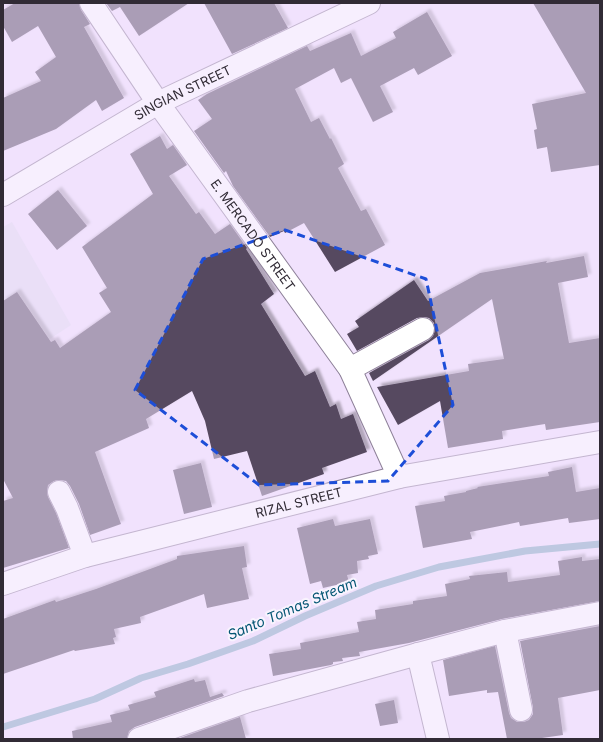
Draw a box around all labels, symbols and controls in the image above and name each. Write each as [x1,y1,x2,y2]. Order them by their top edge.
street label: SINGIAN STREET [131,62,234,123]
street label: E. MERCADO STREET [208,176,299,294]
street label: RIZAL STREET [253,484,344,521]
water label: Santo Tomas Stream [225,573,359,643]

